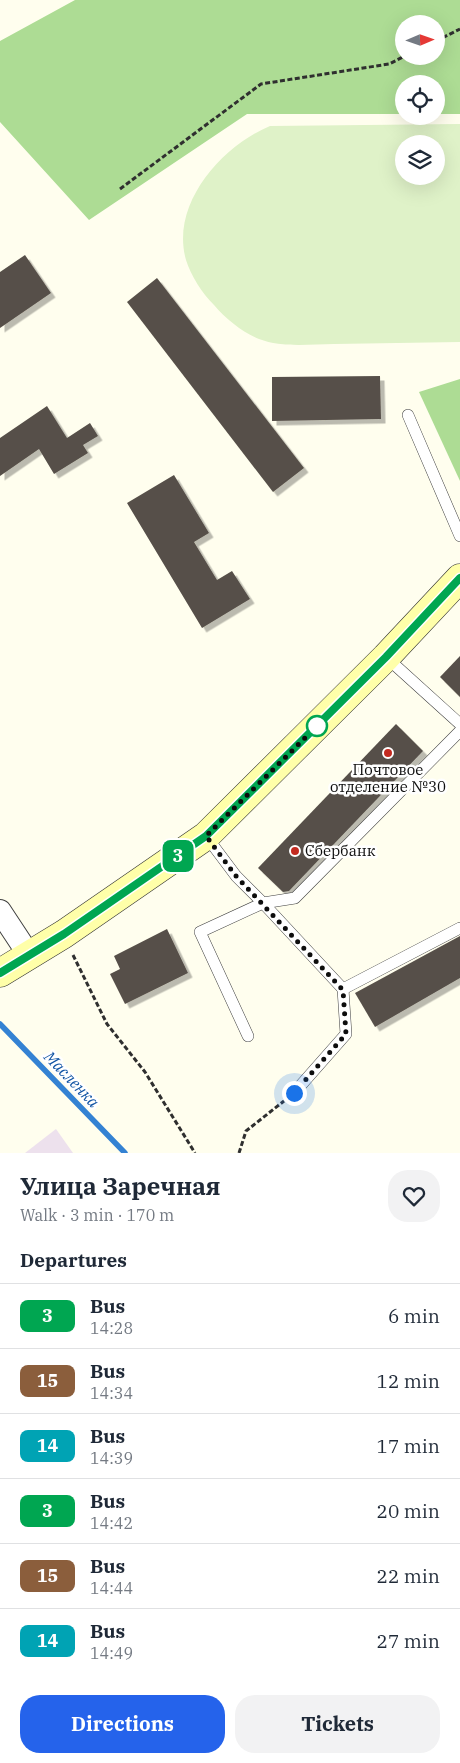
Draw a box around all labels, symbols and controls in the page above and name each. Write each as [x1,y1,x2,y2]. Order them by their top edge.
north arrow [395,15,445,65]
map controls [395,15,445,185]
button: locate [395,75,445,125]
button: layers [395,135,445,185]
unlabelled marker [306,715,328,737]
marker: Почтовое отделение №30 [382,747,394,759]
place label: Почтовое отделение №30 [330,760,446,796]
line badge: 3 [162,840,194,872]
place label: Сбербанк [305,841,376,860]
text: 3 [173,844,183,867]
marker: Сбербанк [289,845,301,857]
water label: Масленка [39,1046,104,1112]
your location [282,1081,307,1106]
text: Улица Заречная [20,1170,221,1202]
button: heart [388,1170,440,1222]
text: Walk · 3 min · 170 m [20,1205,174,1225]
text: Departures [20,1248,127,1272]
text: Bus [90,1294,125,1318]
text: 3 [42,1304,53,1327]
text: 6 min [388,1304,440,1328]
text: 14:28 [90,1318,133,1338]
text: Bus [90,1359,125,1383]
text: 15 [37,1369,58,1392]
text: 12 min [377,1369,440,1393]
text: 14:34 [90,1383,133,1403]
text: Bus [90,1424,125,1448]
text: 14 [37,1434,58,1457]
text: 17 min [377,1434,440,1458]
text: 14:39 [90,1448,133,1468]
text: Bus [90,1489,125,1513]
text: 3 [42,1499,53,1522]
text: 20 min [377,1499,440,1523]
text: 14:42 [90,1513,133,1533]
text: Bus [90,1554,125,1578]
text: 15 [37,1564,58,1587]
text: 22 min [377,1564,440,1588]
text: 14:44 [90,1578,133,1598]
text: Bus [90,1619,125,1643]
text: 14 [37,1629,58,1652]
text: 27 min [377,1629,440,1653]
text: 14:49 [90,1643,133,1663]
button: Directions [20,1695,225,1753]
button: Tickets [235,1695,440,1753]

